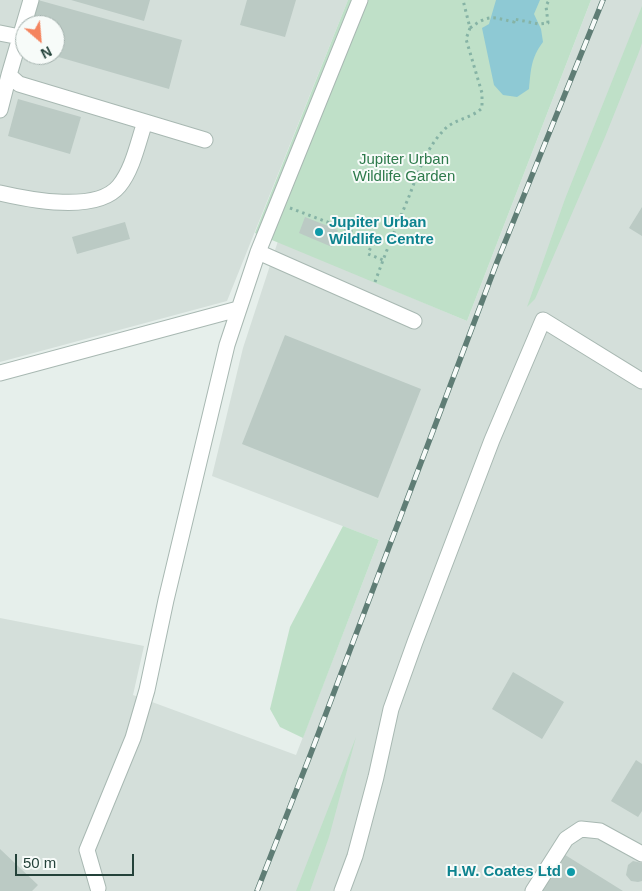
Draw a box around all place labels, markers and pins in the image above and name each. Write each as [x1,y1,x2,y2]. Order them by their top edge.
place label: Jupiter Urban Wildlife Centre [329,214,434,249]
marker: Jupiter Urban Wildlife Centre [313,226,325,238]
place label: H.W. Coates Ltd [447,863,561,881]
marker: H.W. Coates Ltd [565,866,577,878]

